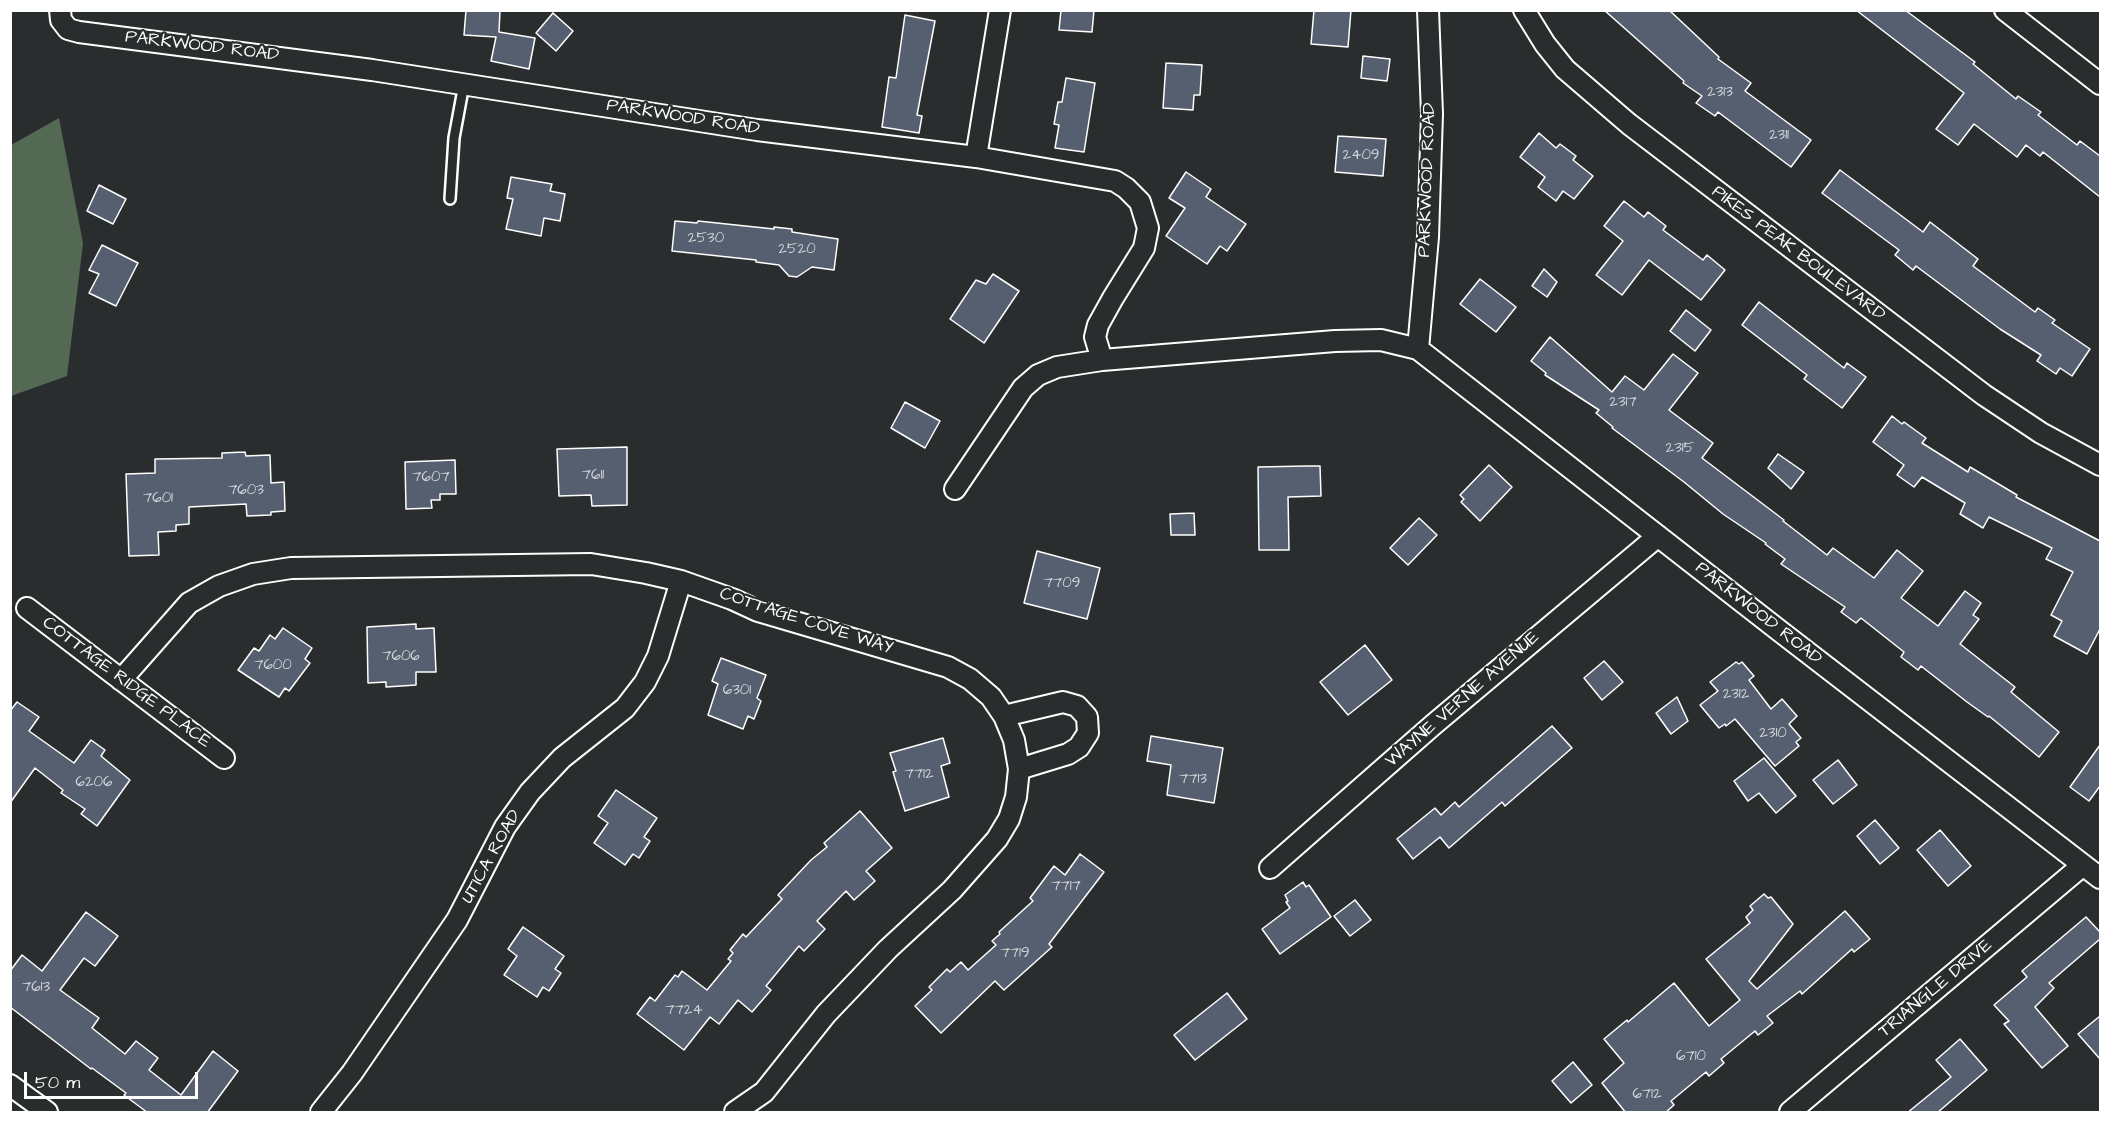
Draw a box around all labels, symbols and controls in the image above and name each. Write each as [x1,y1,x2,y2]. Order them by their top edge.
street label: PARKWOOD ROAD [124,27,280,67]
house number: 2313 [1707,84,1733,102]
street label: PARKWOOD ROAD [605,95,761,141]
street label: PARKWOOD ROAD [1415,102,1441,258]
house number: 2311 [1769,127,1789,145]
house number: 2409 [1343,147,1379,165]
street label: PIKES PEAK BOULEVARD [1707,182,1889,326]
house number: 2530 [688,230,724,248]
house number: 2520 [778,241,816,259]
house number: 2317 [1609,394,1637,412]
house number: 2315 [1666,440,1694,458]
house number: 7611 [582,467,604,485]
house number: 7607 [412,469,450,487]
house number: 7603 [228,482,264,500]
house number: 7601 [143,490,173,508]
street label: PARKWOOD ROAD [1690,558,1826,670]
house number: 7709 [1044,575,1080,593]
street label: COTTAGE COVE WAY [717,584,895,660]
street label: COTTAGE RIDGE PLACE [37,613,215,753]
street label: WAYNE VERNE AVENUE [1382,627,1544,773]
house number: 7606 [382,648,420,666]
house number: 7600 [254,657,292,675]
house number: 6301 [723,682,751,700]
house number: 2312 [1723,686,1749,704]
house number: 2310 [1759,725,1787,743]
house number: 7712 [905,766,933,784]
house number: 7713 [1179,771,1207,789]
house number: 6206 [76,774,112,792]
street label: UTICA ROAD [457,806,527,908]
house number: 7717 [1051,878,1081,896]
street label: TRIANGLE DRIVE [1875,935,1997,1043]
house number: 7719 [1001,945,1029,963]
house number: 7613 [22,979,50,997]
house number: 7724 [665,1002,703,1020]
house number: 6710 [1676,1048,1706,1066]
scale bar [27,1060,201,1098]
text: 50 m [35,1070,80,1095]
house number: 6712 [1632,1086,1662,1104]

